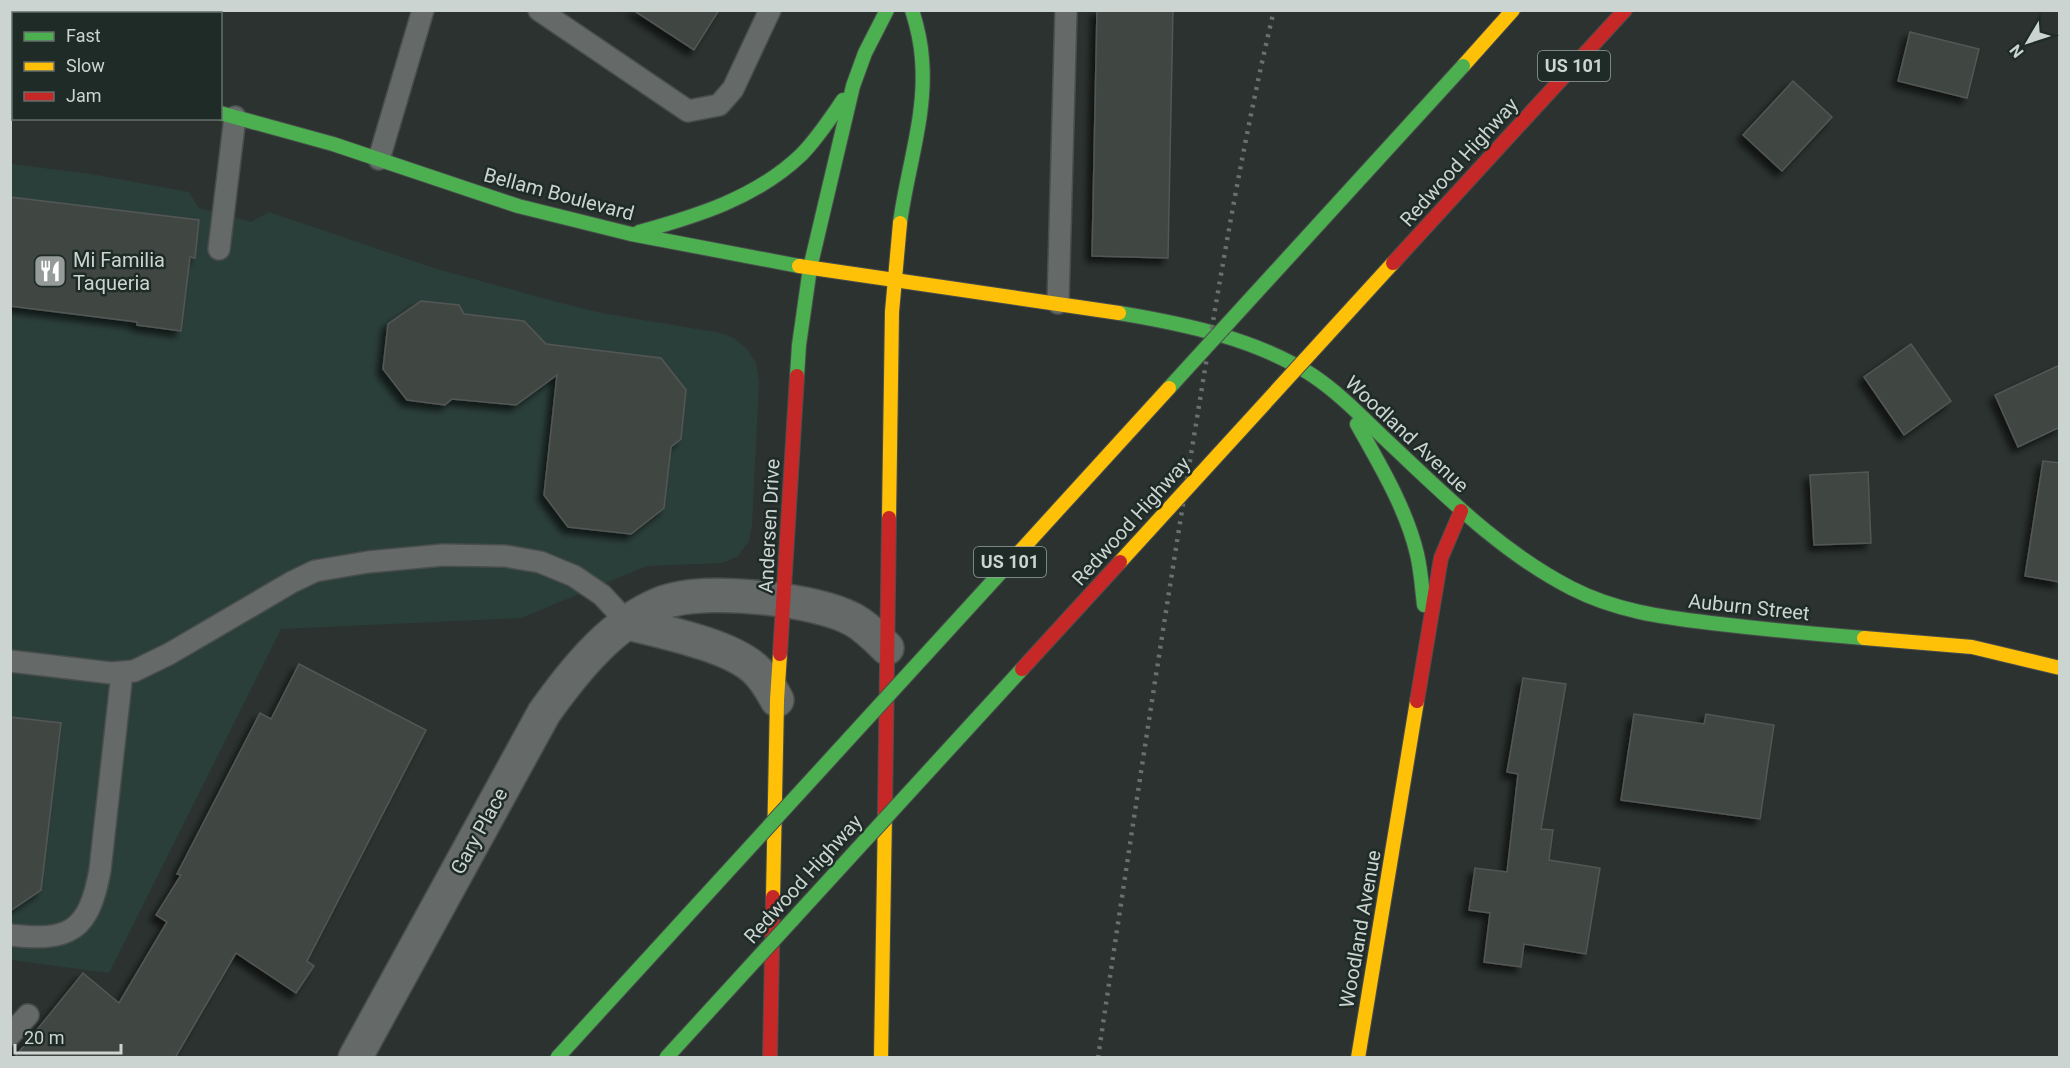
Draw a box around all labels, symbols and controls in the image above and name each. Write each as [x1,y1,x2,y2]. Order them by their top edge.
legend [12,12,222,120]
north arrow [1998,12,2058,72]
text: Fast [66,25,101,46]
text: N [2006,41,2028,61]
road number: US 101 [1538,51,1610,81]
text: Slow [66,55,105,76]
text: Jam [66,85,102,106]
street label: Redwood Highway [1395,92,1523,231]
street label: Bellam Boulevard [481,162,637,226]
place label: Mi Familia Taqueria [73,248,165,295]
restaurant icon: Mi Familia Taqueria [32,253,68,289]
street label: Woodland Avenue [1340,371,1474,497]
street label: Redwood Highway [1067,451,1195,590]
street label: Andersen Drive [753,458,785,594]
road number: US 101 [974,547,1046,577]
street label: Auburn Street [1687,589,1811,625]
street label: Gary Place [445,784,513,878]
street label: Redwood Highway [739,809,867,948]
street label: Woodland Avenue [1334,848,1386,1010]
scale bar [15,1017,122,1055]
text: 20 m [24,1027,64,1048]

